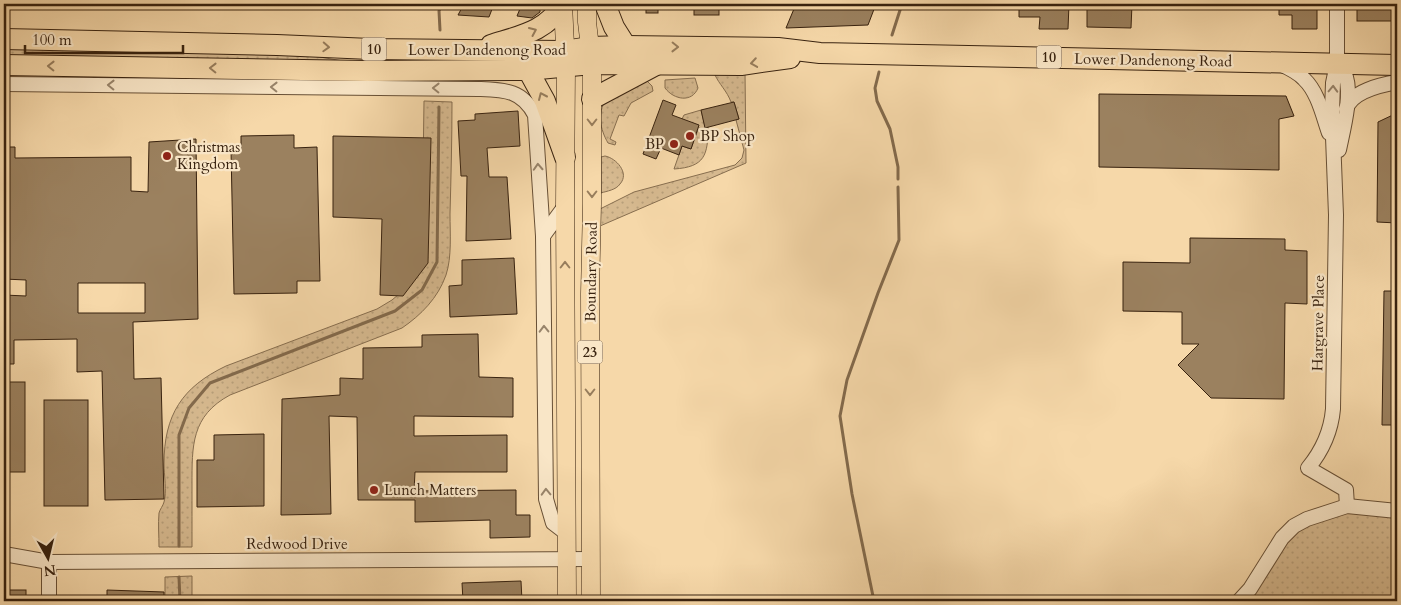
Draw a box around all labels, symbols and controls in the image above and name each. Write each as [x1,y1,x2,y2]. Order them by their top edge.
scale bar [25,22,182,54]
one-way arrow [528,26,537,37]
text: 100 m [32,30,72,50]
road number: 10 [362,38,386,61]
street label: Lower Dandenong Road [408,40,566,60]
one-way arrow [671,41,679,52]
one-way arrow [322,42,330,53]
road number: 10 [1036,46,1062,68]
street label: Lower Dandenong Road [1074,49,1232,71]
one-way arrow [750,58,759,68]
one-way arrow [46,61,54,71]
one-way arrow [209,63,217,74]
one-way arrow [107,80,114,90]
one-way arrow [269,82,277,92]
one-way arrow [432,83,440,94]
one-way arrow [1328,85,1338,92]
one-way arrow [538,92,549,101]
one-way arrow [587,119,597,127]
place label: BP Shop [700,126,755,146]
marker: BP Shop [684,130,696,142]
place label: BP [645,134,664,154]
place label: Christmas Kingdom [177,137,240,174]
marker: BP [668,138,680,150]
marker: Christmas Kingdom [161,150,173,162]
one-way arrow [533,163,544,171]
one-way arrow [587,191,597,199]
street label: Boundary Road [580,222,602,322]
one-way arrow [560,261,570,269]
street label: Hargrave Place [1307,275,1329,371]
one-way arrow [538,325,549,333]
road number: 23 [578,341,602,364]
one-way arrow [585,388,595,396]
place label: Lunch Matters [384,480,476,500]
marker: Lunch Matters [368,484,380,496]
one-way arrow [540,488,551,496]
north arrow [22,532,72,582]
street label: Redwood Drive [246,534,348,554]
text: N [42,560,57,581]

